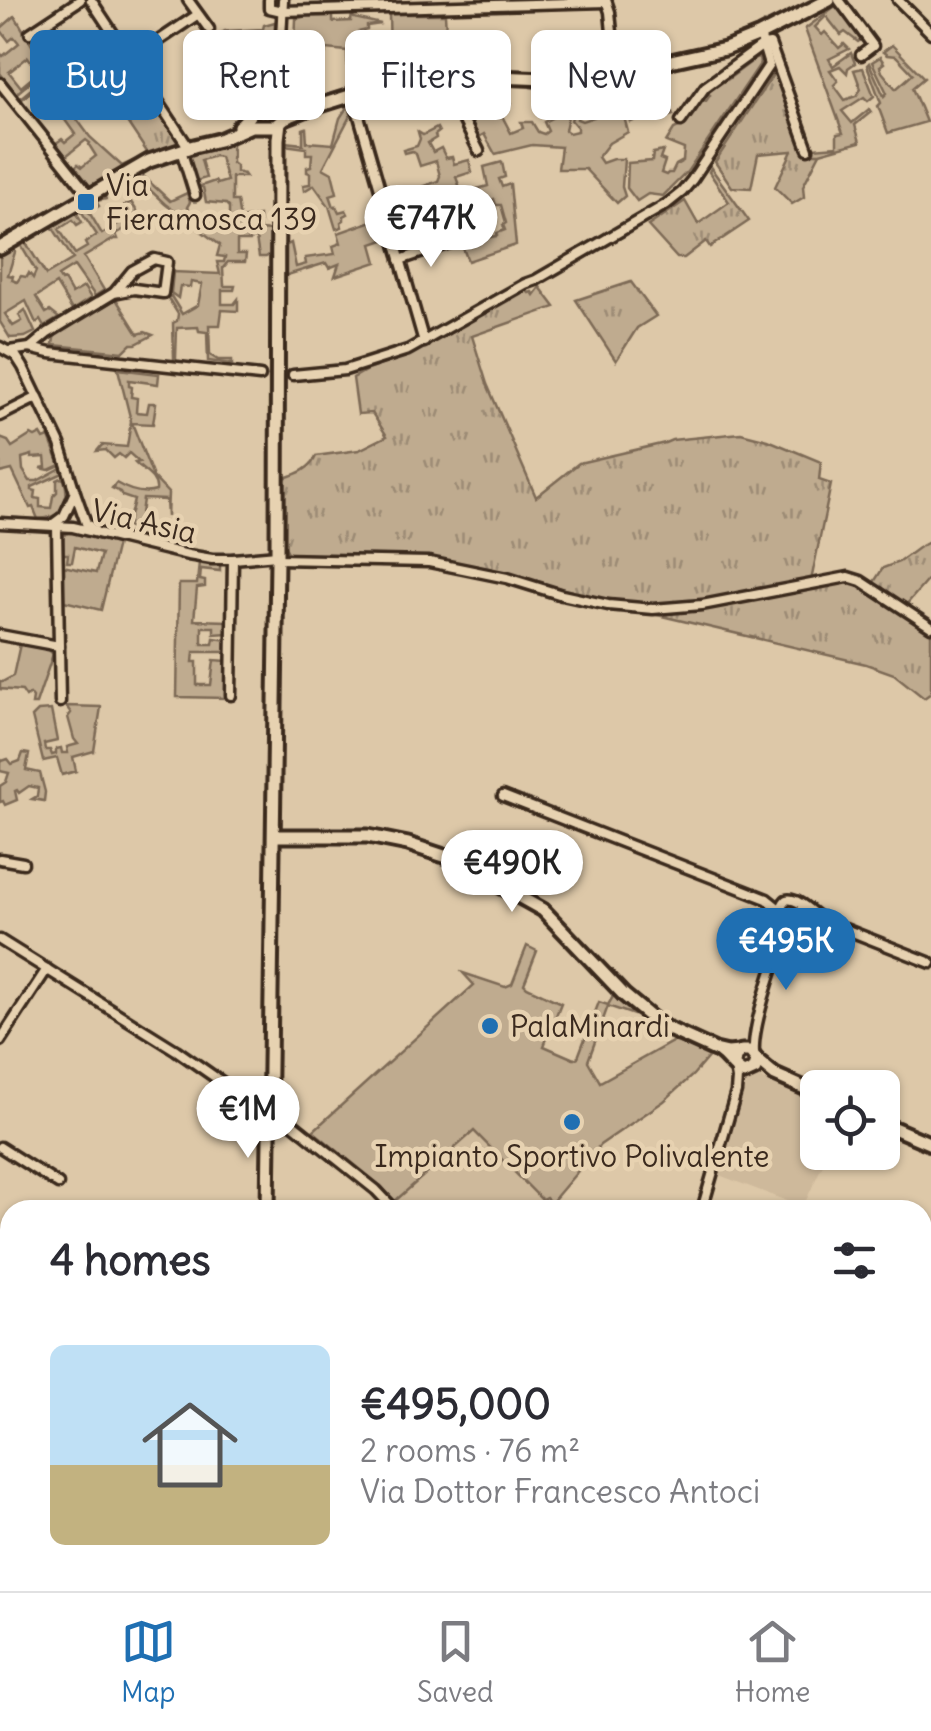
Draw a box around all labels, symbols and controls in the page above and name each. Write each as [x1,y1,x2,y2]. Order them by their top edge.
chip: Buy [30,30,163,120]
chip: Rent [183,30,325,120]
chip: Filters [345,30,511,120]
chip: New [531,30,671,120]
place label: Via Fieramosca 139 [106,166,317,238]
pin: €747K [361,185,501,270]
marker: Via Fieramosca 139 [75,191,97,213]
text: €747K [386,197,476,238]
street label: Via Asia [88,491,200,551]
pin: €490K [442,830,582,915]
text: €490K [463,842,561,883]
pin: €495K [716,908,856,993]
text: €495K [738,920,834,961]
place label: PalaMinardi [510,1007,670,1045]
marker: PalaMinardi [479,1015,501,1037]
map controls [800,1070,900,1170]
button: locate [800,1070,900,1170]
pin: €1M [200,1076,296,1161]
text: €1M [219,1088,277,1129]
marker: Impianto Sportivo Polivalente [561,1111,583,1133]
place label: Impianto Sportivo Polivalente [375,1137,769,1175]
icon: filters [827,1233,882,1288]
text: 4 homes [50,1234,211,1286]
text: €495,000 [360,1378,551,1430]
icon: home [130,1385,250,1505]
text: 2 rooms · 76 m² [360,1430,580,1471]
text: Via Dottor Francesco Antoci [360,1471,760,1512]
tab: Map [121,1614,176,1710]
tab: Saved [417,1614,494,1710]
tab: Home [735,1614,810,1710]

